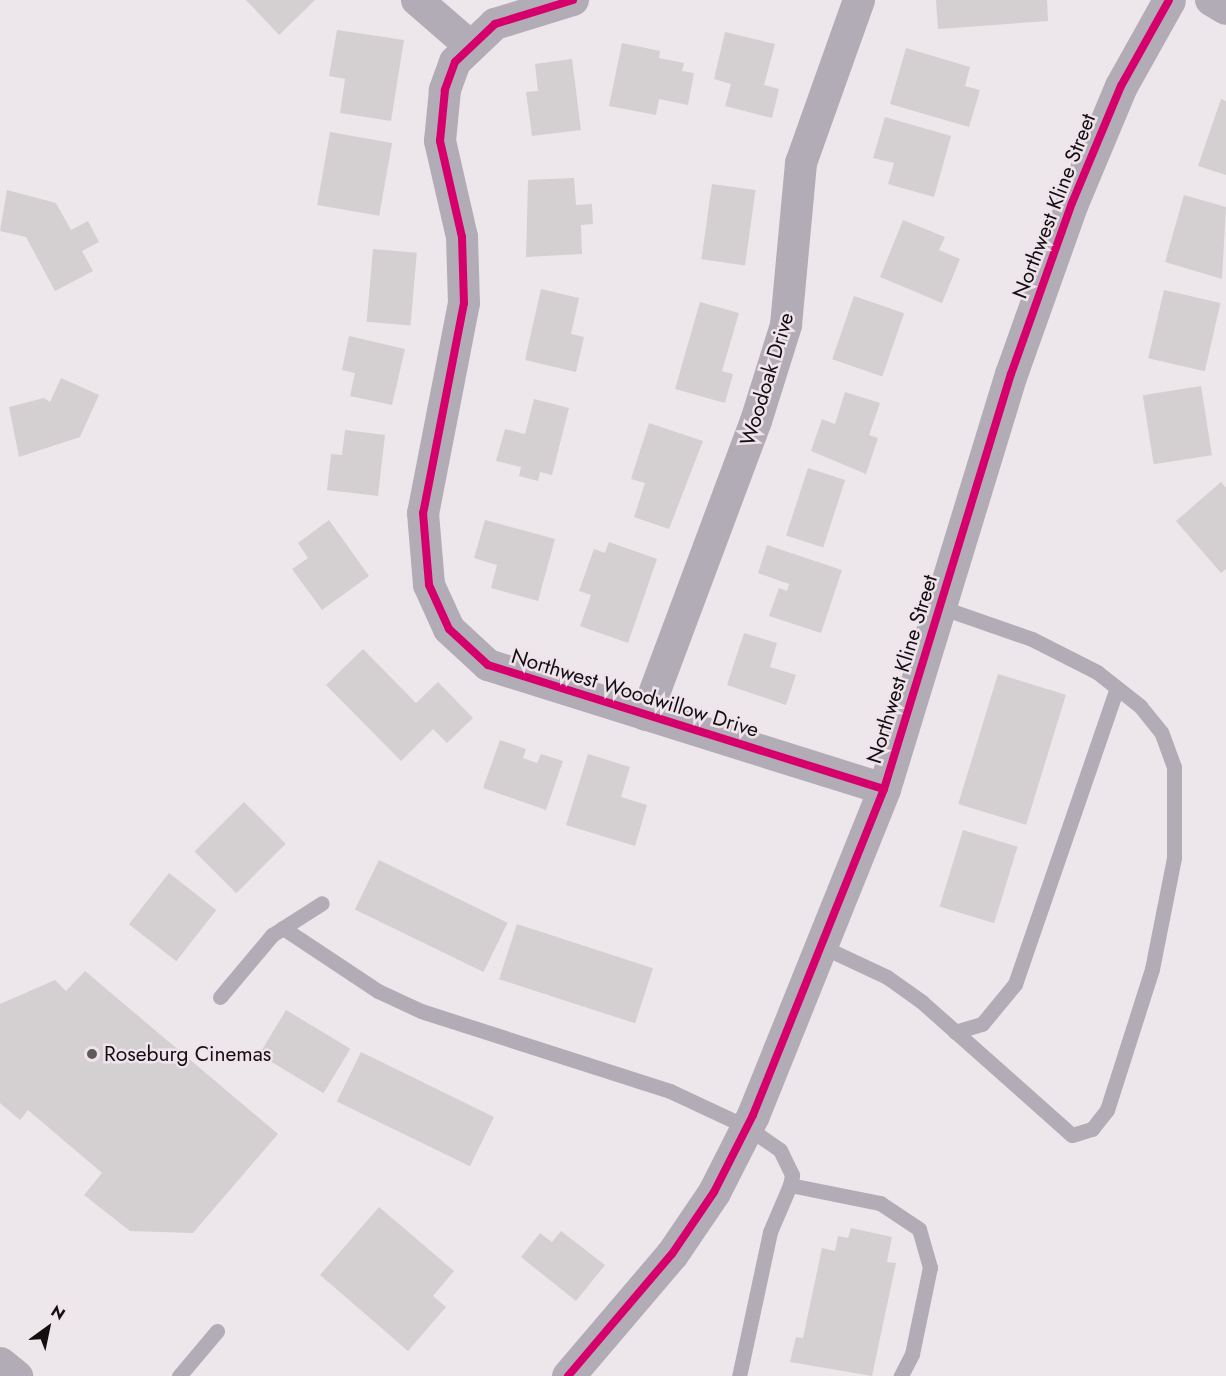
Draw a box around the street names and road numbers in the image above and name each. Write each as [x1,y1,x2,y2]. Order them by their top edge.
street label: Northwest Kline Street [1007,110,1101,302]
street label: Woodoak Drive [735,309,799,449]
street label: Northwest Kline Street [861,572,943,766]
street label: Northwest Woodwillow Drive [508,643,762,743]

